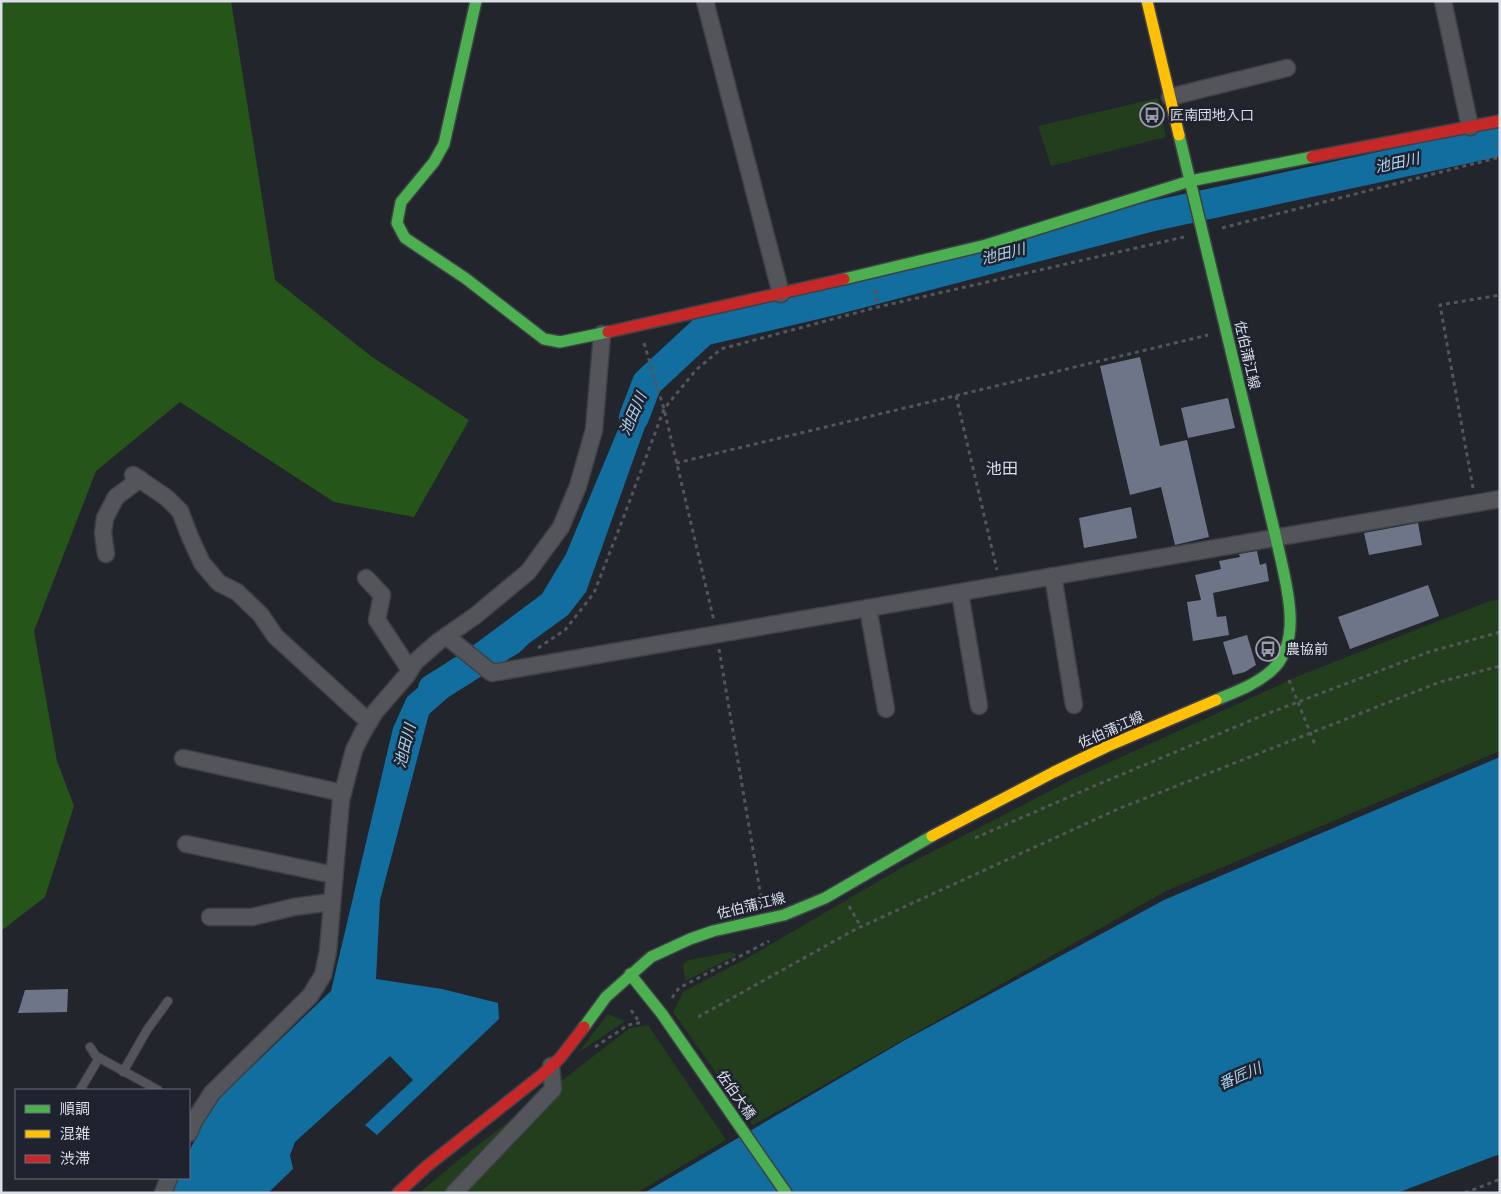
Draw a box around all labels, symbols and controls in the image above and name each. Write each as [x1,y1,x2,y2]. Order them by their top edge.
bus stop icon: 匠南団地入口 [1139,102,1165,128]
place label: 匠南団地入口 [1170,107,1254,124]
water label: 池田川 [1373,149,1423,176]
water label: 池田川 [979,239,1029,268]
street label: 佐伯蒲江線 [1231,319,1263,391]
water label: 池田川 [616,388,651,438]
district label: 池田 [986,459,1018,479]
bus stop icon: 農協前 [1255,636,1281,662]
place label: 農協前 [1286,641,1328,658]
street label: 佐伯蒲江線 [1076,708,1146,752]
water label: 池田川 [391,720,420,770]
street label: 佐伯蒲江線 [715,889,787,923]
water label: 番匠川 [1216,1058,1266,1093]
street label: 佐伯大橋 [713,1067,759,1123]
legend [15,1089,190,1179]
text: 順調 [60,1100,90,1118]
text: 混雑 [60,1125,90,1143]
text: 渋滞 [60,1150,90,1168]

